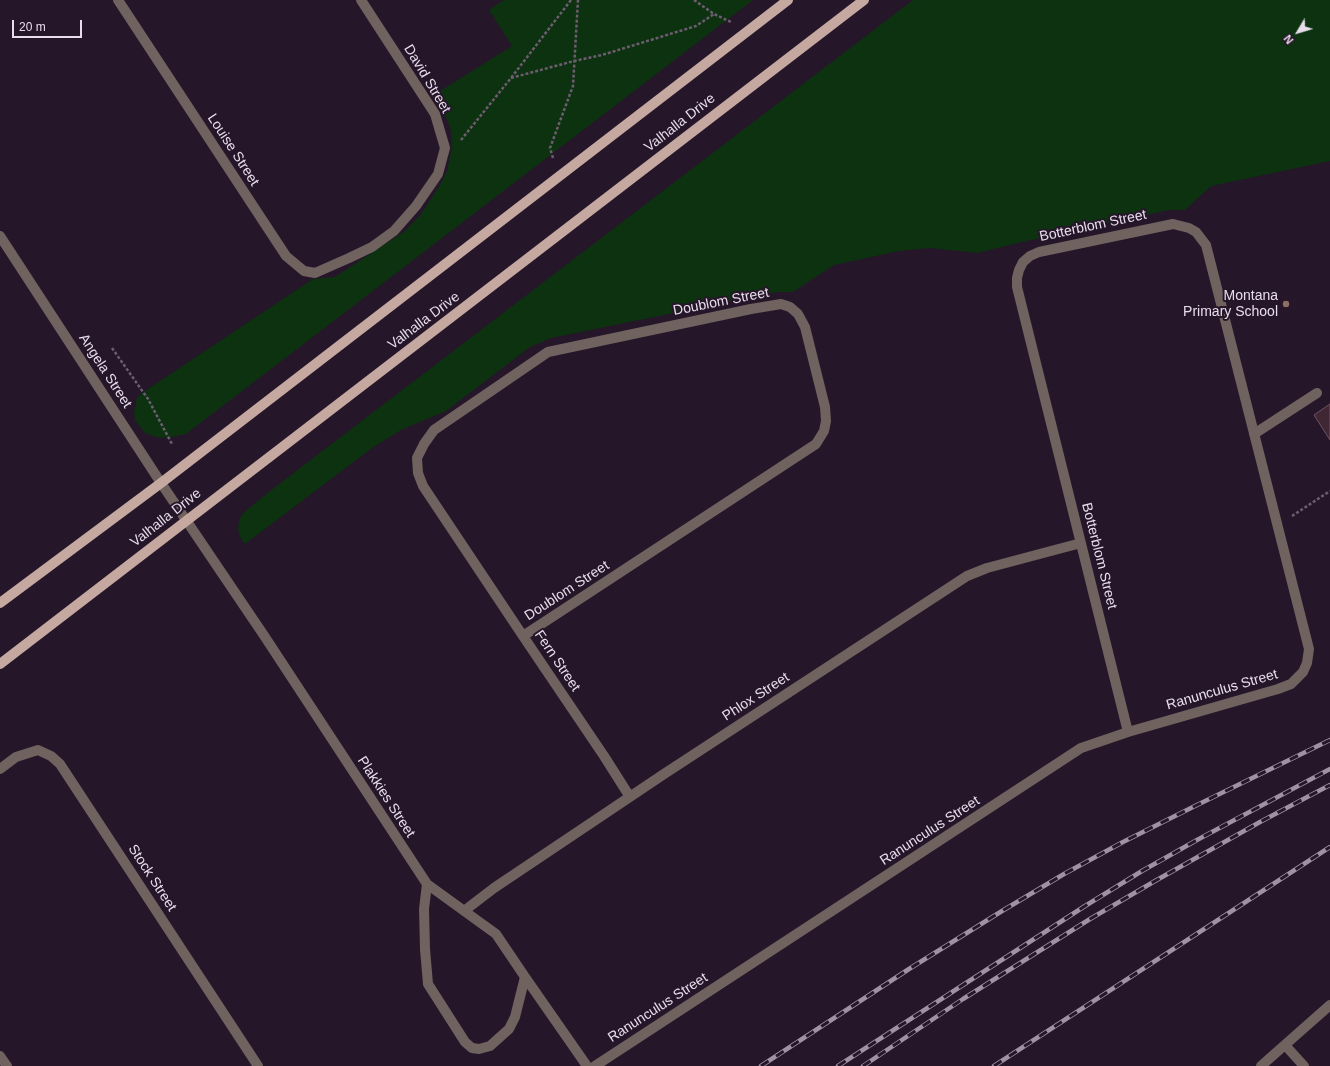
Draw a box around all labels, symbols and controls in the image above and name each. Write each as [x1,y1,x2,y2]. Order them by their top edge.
scale bar [14,12,84,38]
north arrow [1278,12,1318,52]
text: 20 m [19,20,46,34]
text: N [1281,33,1296,46]
street label: David Street [400,42,454,116]
street label: Valhalla Drive [641,90,719,156]
street label: Louise Street [203,111,263,189]
street label: Botterblom Street [1038,206,1148,246]
street label: Doublom Street [672,284,770,320]
place label: Montana Primary School [1183,288,1278,320]
street label: Valhalla Drive [385,289,463,353]
marker: Montana Primary School [1281,299,1291,309]
street label: Angela Street [75,331,135,411]
street label: Valhalla Drive [127,485,205,551]
street label: Botterblom Street [1078,501,1120,611]
street label: Doublom Street [522,557,612,625]
street label: Fern Street [530,627,584,695]
street label: Ranunculus Street [1164,666,1280,714]
street label: Phlox Street [719,669,793,725]
street label: Plakkies Street [354,753,418,841]
street label: Ranunculus Street [877,793,983,869]
street label: Stock Street [124,841,180,915]
street label: Ranunculus Street [605,970,711,1046]

